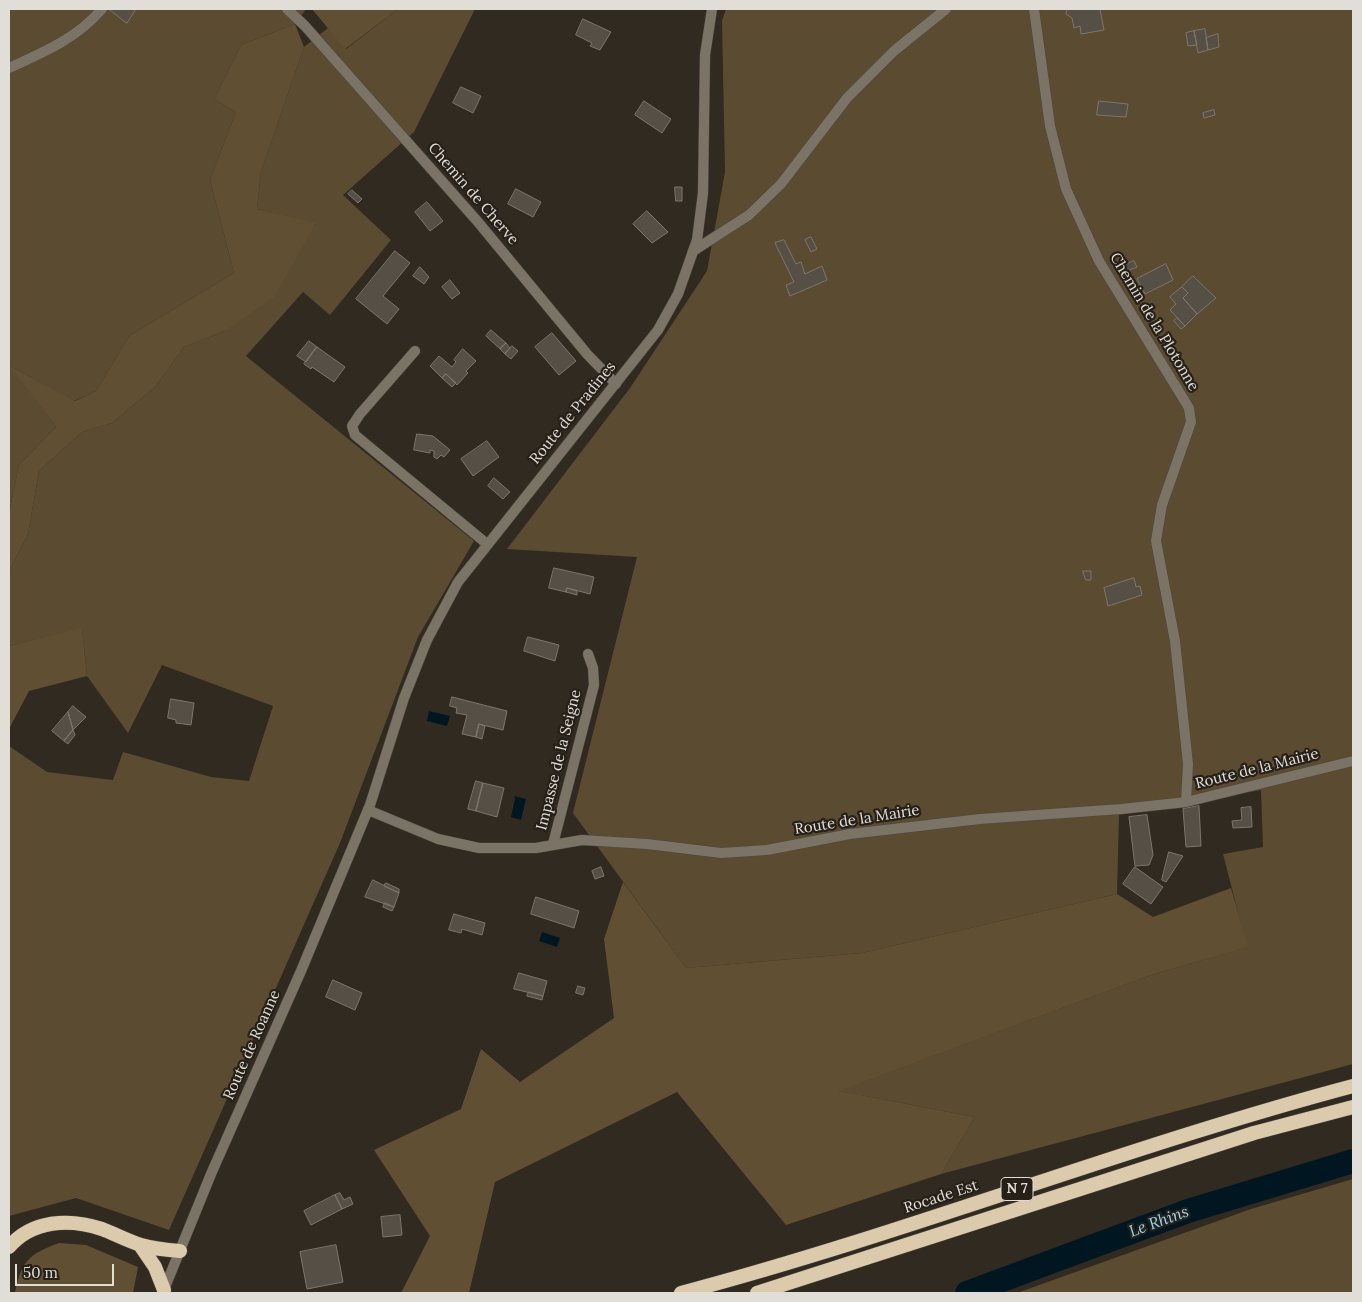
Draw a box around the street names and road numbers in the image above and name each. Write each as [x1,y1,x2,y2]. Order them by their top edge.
street label: Chemin de Cherve [424,139,522,249]
street label: Chemin de la Plotonne [1106,250,1202,394]
street label: Route de Pradines [526,358,620,468]
street label: Impasse de la Seigne [533,688,585,832]
street label: Route de la Mairie [1194,745,1320,793]
street label: Route de la Mairie [793,801,921,839]
street label: Route de Roanne [220,987,284,1103]
street label: Rocade Est [902,1177,980,1217]
road number: N 7 [1001,1178,1033,1200]

